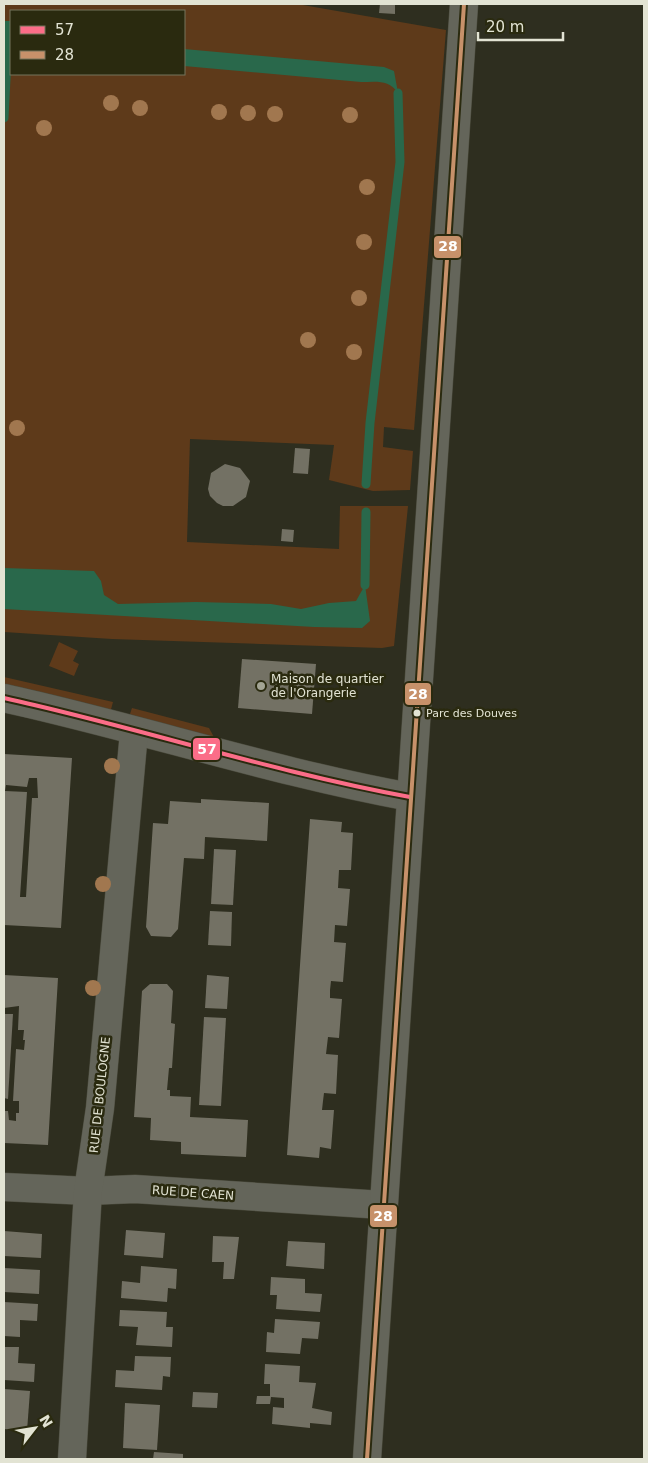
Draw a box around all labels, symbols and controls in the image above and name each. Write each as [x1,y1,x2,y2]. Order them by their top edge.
legend [10,10,185,75]
scale bar [478,10,563,42]
text: 20 m [486,18,524,36]
text: 57 [55,21,74,39]
text: 28 [55,46,74,64]
line badge: 28 [433,235,462,259]
text: 28 [438,238,458,254]
place label: Maison de quartier de l'Orangerie [271,672,384,700]
marker: Maison de quartier de l'Orangerie [255,680,267,692]
line badge: 28 [404,682,432,706]
text: 28 [408,686,428,702]
place label: Parc des Douves [426,707,517,720]
marker: Parc des Douves [412,708,422,718]
line badge: 57 [192,737,221,761]
text: 57 [197,741,217,757]
street label: RUE DE BOULOGNE [87,1036,113,1154]
street label: RUE DE CAEN [151,1183,235,1203]
line badge: 28 [369,1204,398,1228]
text: 28 [373,1208,393,1224]
north arrow [10,1403,60,1453]
text: N [36,1412,56,1430]

